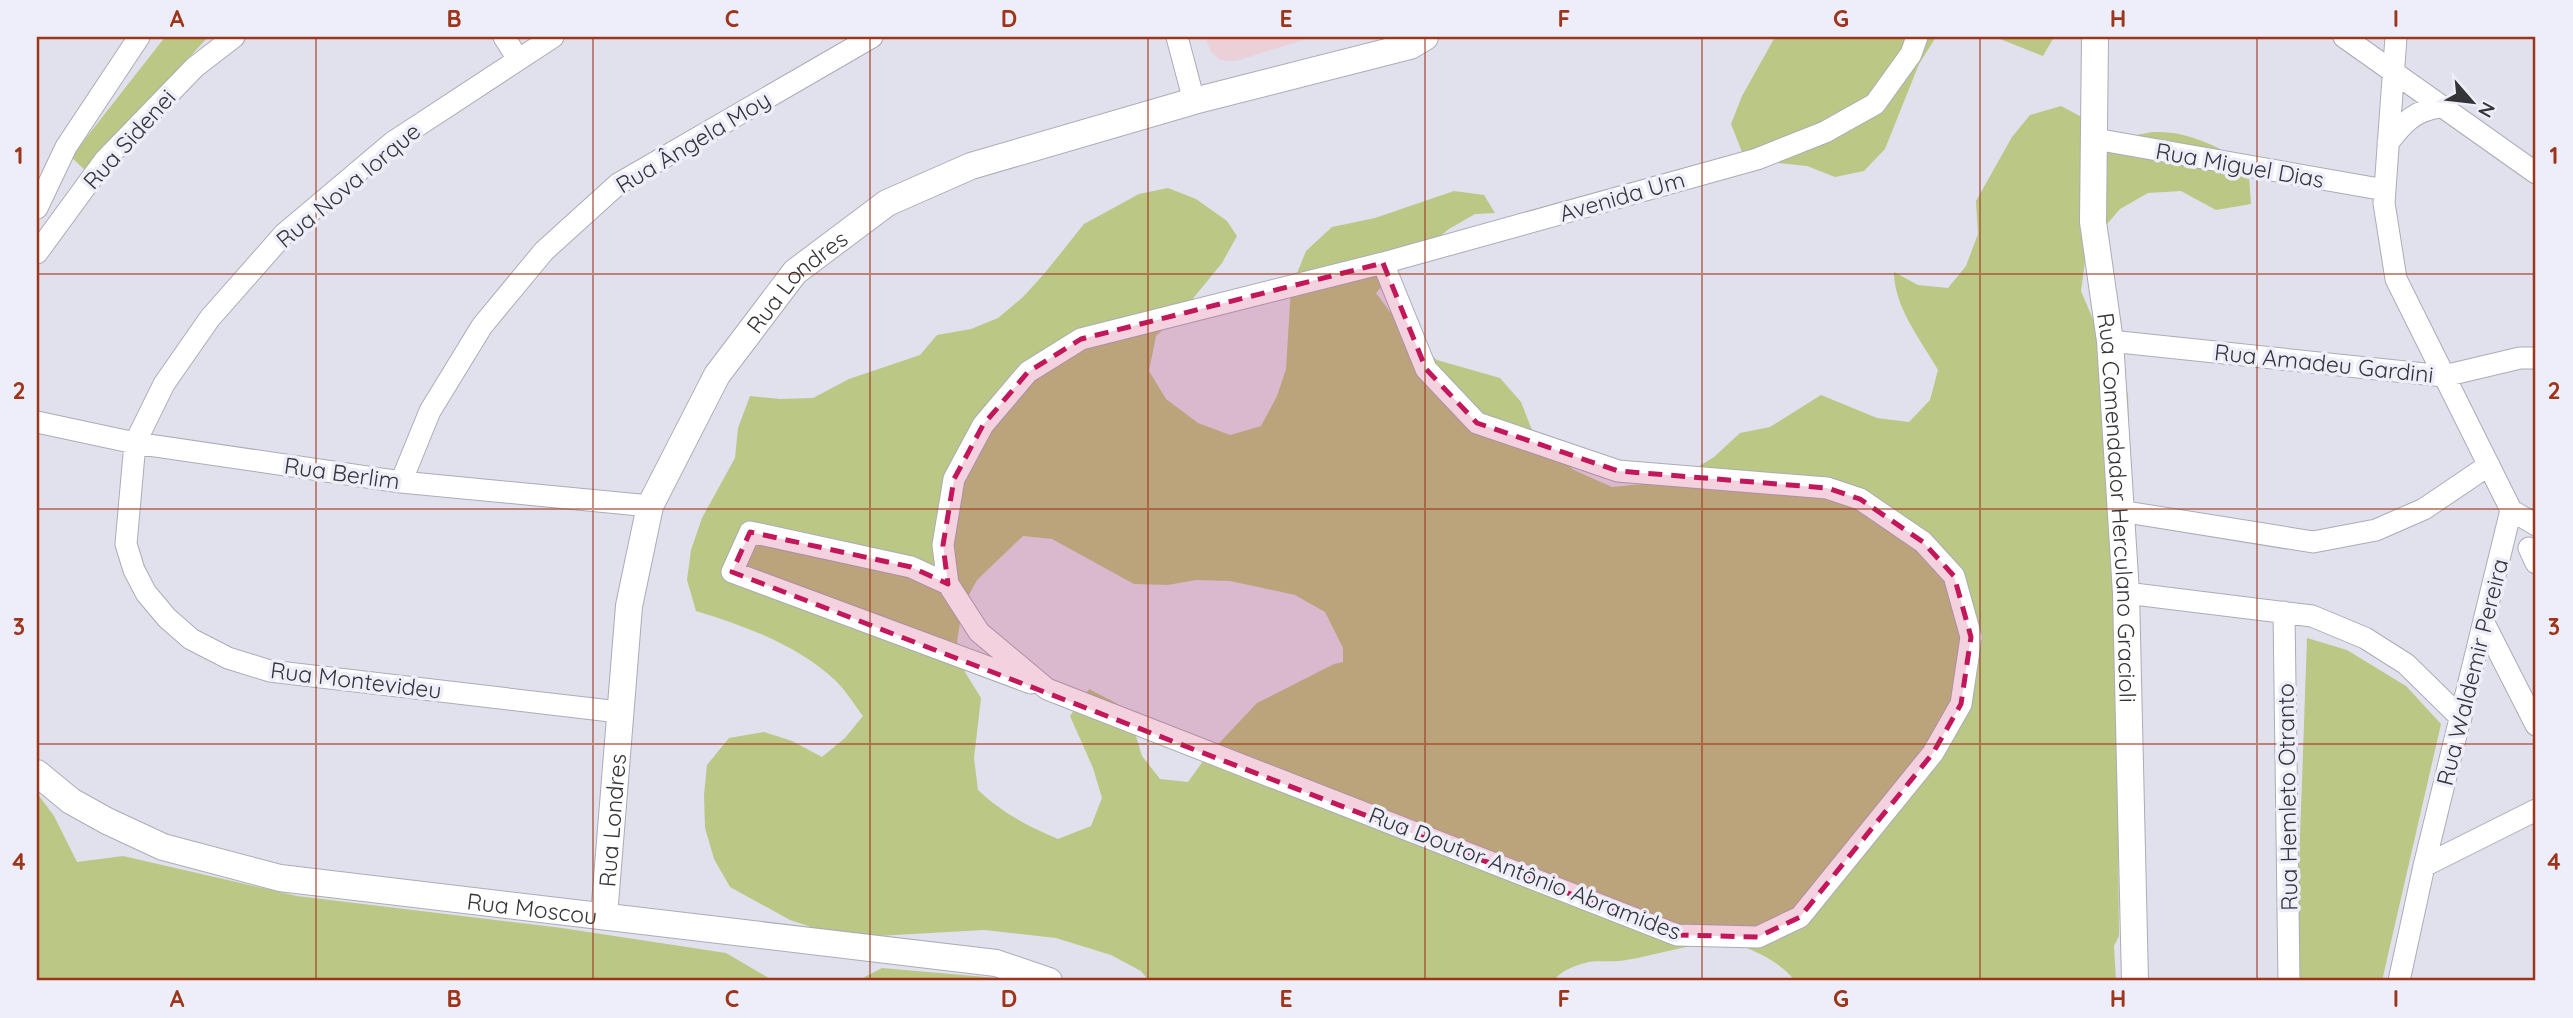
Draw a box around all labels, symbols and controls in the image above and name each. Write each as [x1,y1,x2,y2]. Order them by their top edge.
text: A [170,4,185,33]
text: B [446,4,462,33]
text: C [725,4,739,33]
text: D [1001,4,1017,33]
text: E [1279,4,1293,33]
text: F [1558,4,1570,33]
text: G [1833,4,1849,33]
text: H [2110,4,2126,33]
text: I [2393,4,2399,33]
north arrow [2436,66,2506,136]
street label: Rua Sidenei [77,83,181,195]
street label: Rua Ângela Moy [611,84,775,200]
text: N [2473,98,2501,122]
street label: Rua Nova Iorque [270,116,426,254]
street label: Rua Miguel Dias [2154,136,2326,194]
text: 1 [15,141,23,170]
text: 1 [2550,141,2558,170]
street label: Avenida Um [1556,164,1688,228]
street label: Rua Londres [740,223,853,339]
street label: Rua Comendador Herculano Gracioli [2092,311,2143,703]
street label: Rua Amadeu Gardini [2213,337,2435,389]
text: 2 [12,376,26,405]
text: 2 [2547,376,2561,405]
street label: Rua Berlim [282,451,402,495]
street label: Rua Waldemir Pereira [2430,556,2514,788]
text: 3 [13,612,25,641]
text: 3 [2548,612,2560,641]
street label: Rua Montevideu [269,655,443,705]
street label: Rua Hemleto Otranto [2271,683,2303,911]
street label: Rua Londres [592,752,632,888]
street label: Rua Doutor Antônio Abramides [1365,800,1685,946]
text: 4 [12,847,26,876]
text: 4 [2547,847,2561,876]
street label: Rua Moscou [465,886,599,930]
text: A [170,984,185,1013]
text: B [446,984,462,1013]
text: C [725,984,739,1013]
text: D [1001,984,1017,1013]
text: E [1279,984,1293,1013]
text: F [1558,984,1570,1013]
text: G [1833,984,1849,1013]
text: H [2110,984,2126,1013]
text: I [2393,984,2399,1013]

